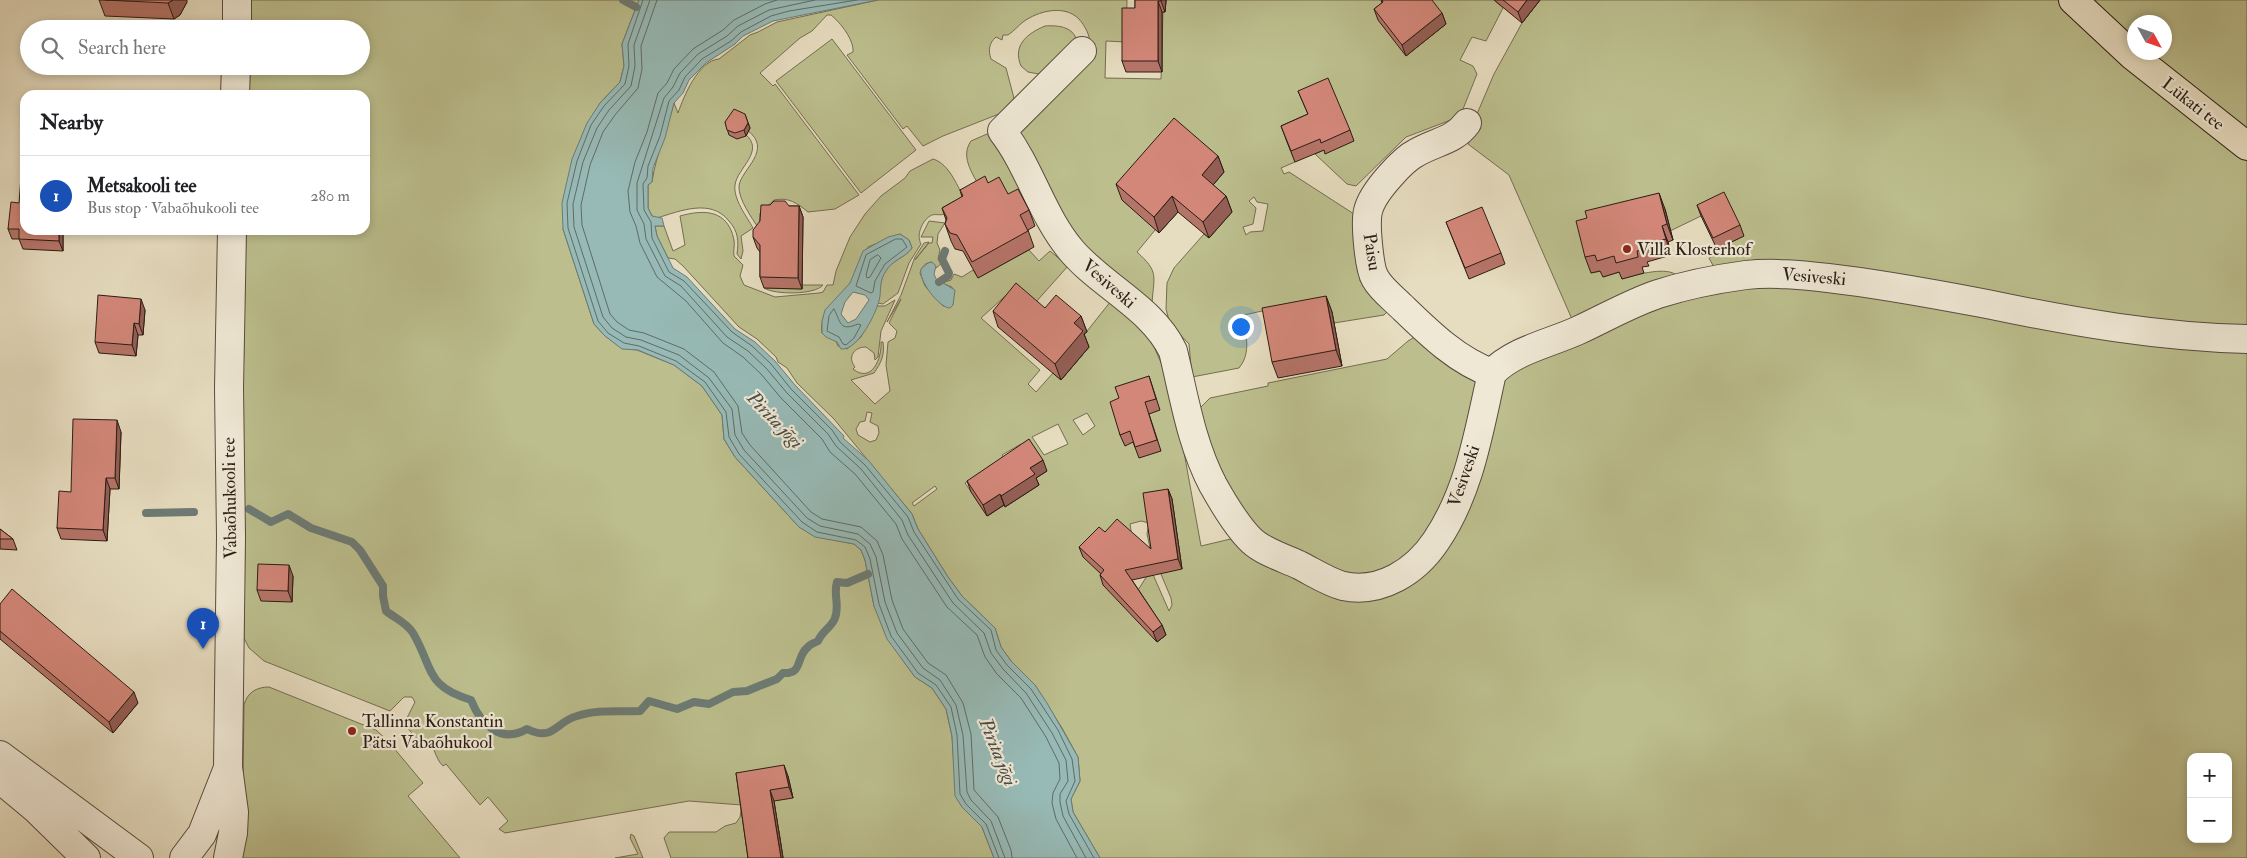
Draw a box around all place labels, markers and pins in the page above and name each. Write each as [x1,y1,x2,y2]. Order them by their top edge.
place label: Villa Klosterhof [1637,238,1754,261]
marker: Villa Klosterhof [1621,243,1633,255]
pin: 1 [187,608,219,649]
place label: Tallinna Konstantin Pätsi Vabaõhukool [362,710,503,754]
marker: Tallinna Konstantin Pätsi Vabaõhukool [346,725,358,737]

